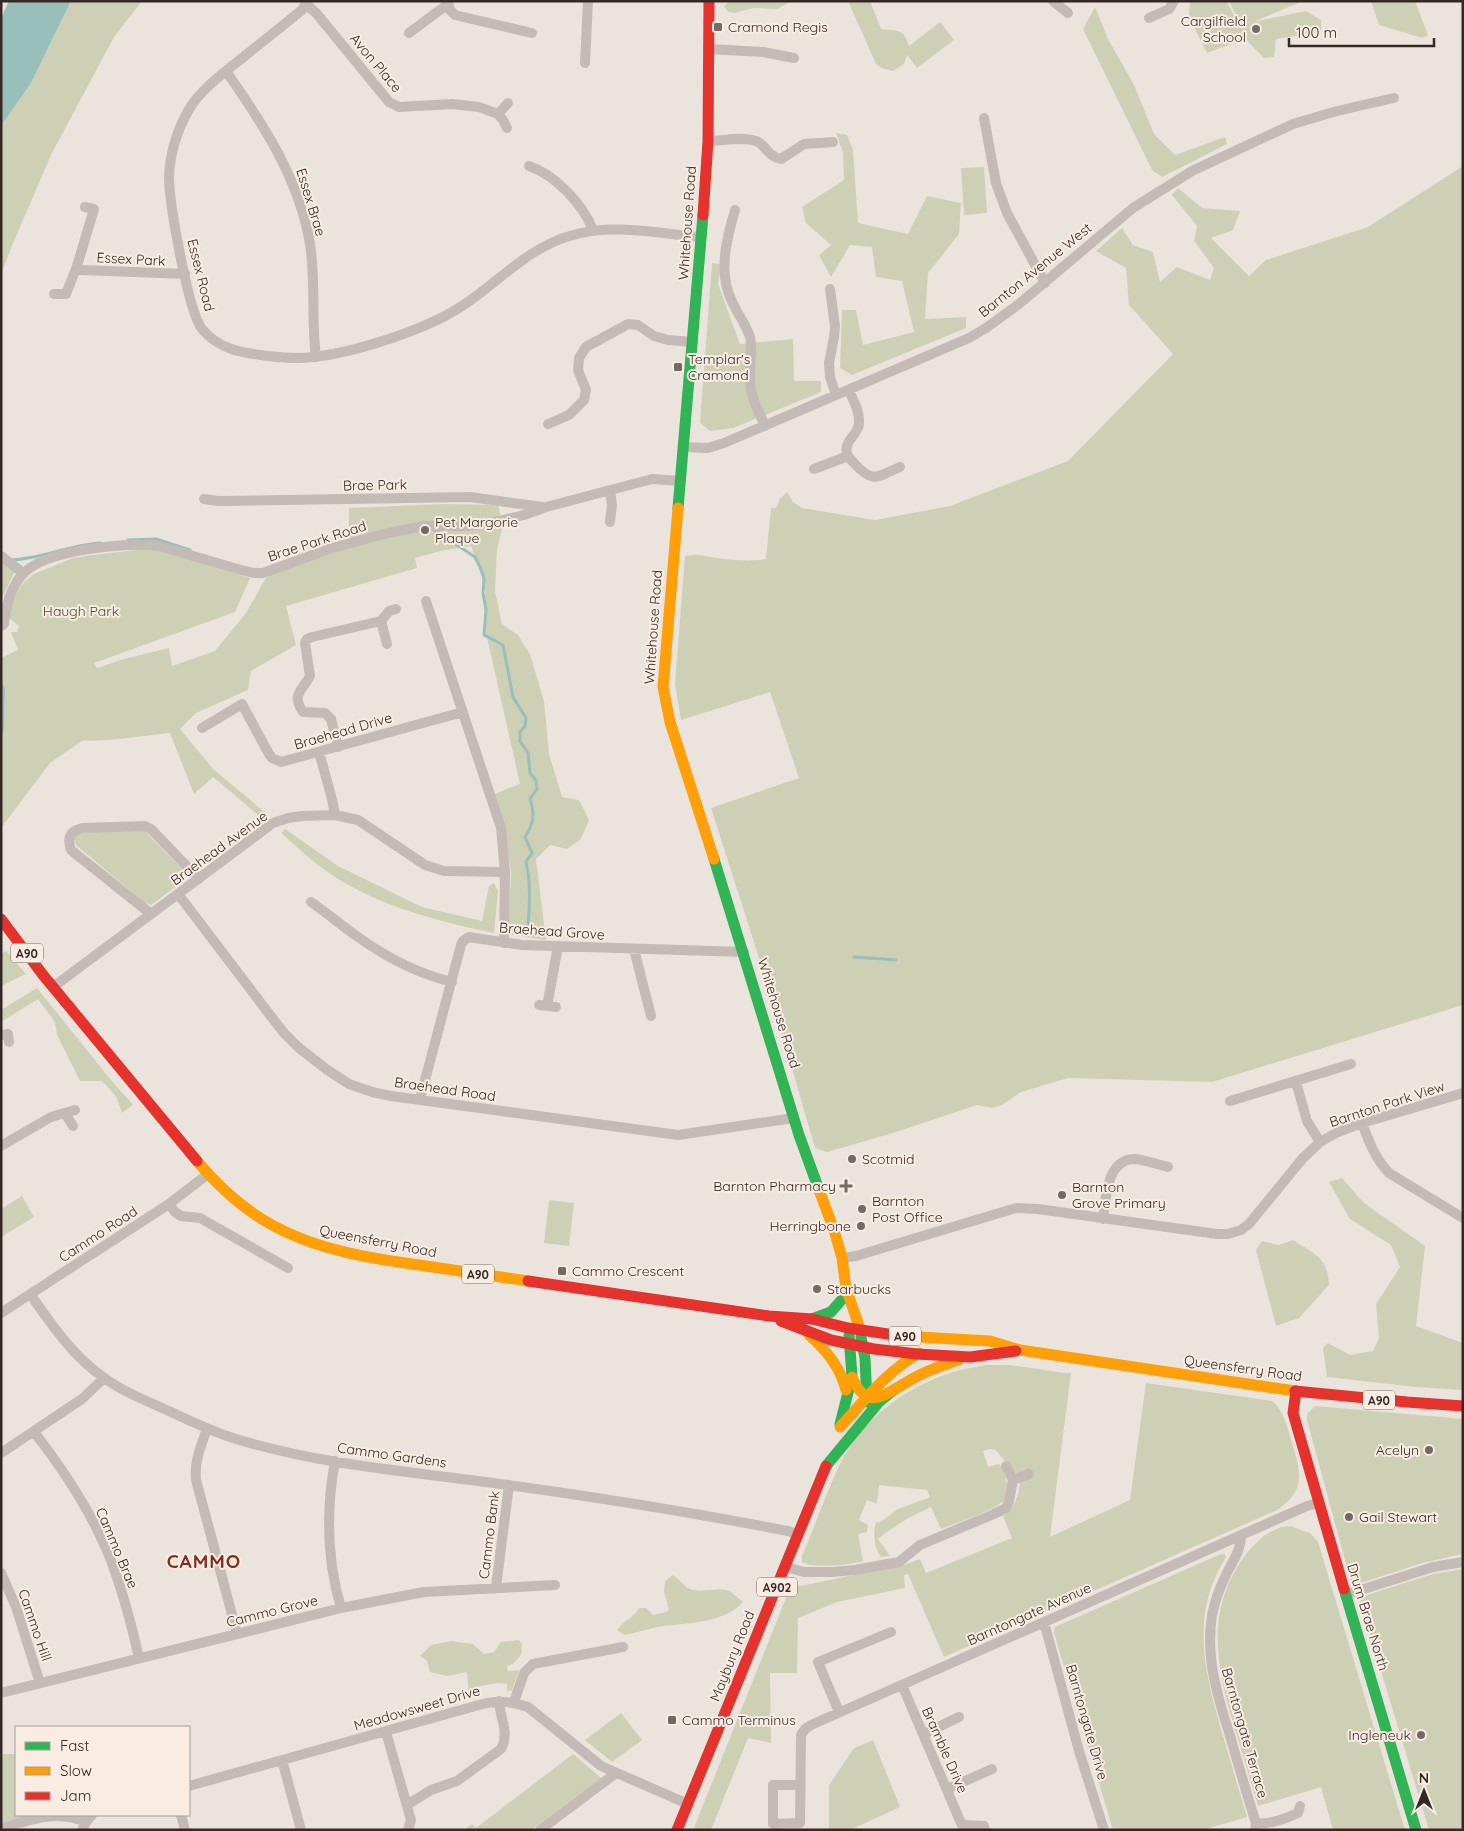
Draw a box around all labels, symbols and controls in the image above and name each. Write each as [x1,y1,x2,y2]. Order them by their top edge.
place label: Cargilfield School [1181,12,1246,46]
scale bar [1289,15,1434,47]
place label: Cramond Regis [728,18,828,36]
marker: Cramond Regis [712,21,724,33]
marker: Cargilfield School [1250,23,1262,35]
text: 100 m [1296,23,1337,42]
street label: Avon Place [346,30,406,96]
street label: Whitehouse Road [674,165,700,281]
street label: Essex Brae [292,166,330,238]
street label: Barnton Avenue West [975,219,1095,321]
street label: Essex Road [183,237,219,313]
street label: Essex Park [96,248,166,270]
place label: Templar's Cramond [688,350,750,384]
marker: Templar's Cramond [672,361,684,373]
street label: Brae Park [343,475,407,495]
place label: Pet Margorie Plaque [435,513,518,547]
street label: Brae Park Road [265,517,369,565]
marker: Pet Margorie Plaque [419,524,431,536]
street label: Whitehouse Road [640,569,666,685]
park label: Haugh Park [43,602,119,620]
street label: Braehead Drive [292,708,394,754]
street label: Braehead Avenue [167,807,271,889]
street label: Braehead Grove [499,918,606,944]
road number: A90 [11,944,43,962]
street label: Whitehouse Road [754,956,804,1070]
street label: Braehead Road [393,1073,497,1105]
street label: Barnton Park View [1327,1077,1447,1131]
place label: Scotmid [862,1150,915,1168]
marker: Scotmid [846,1153,858,1165]
place label: Barnton Pharmacy [713,1177,836,1195]
place label: Barnton Grove Primary [1072,1178,1166,1212]
marker: Barnton Pharmacy [840,1180,852,1192]
marker: Barnton Grove Primary [1056,1189,1068,1201]
place label: Barnton Post Office [872,1192,943,1226]
street label: Cammo Road [55,1202,141,1266]
marker: Barnton Post Office [856,1203,868,1215]
place label: Herringbone [769,1217,851,1235]
marker: Herringbone [855,1220,867,1232]
street label: Queensferry Road [318,1221,438,1261]
place label: Cammo Crescent [572,1262,684,1280]
road number: A90 [462,1264,494,1284]
marker: Cammo Crescent [556,1265,568,1277]
place label: Starbucks [827,1280,891,1298]
marker: Starbucks [811,1283,823,1295]
road number: A90 [889,1326,921,1345]
street label: Queensferry Road [1183,1351,1303,1385]
road number: A90 [1363,1390,1395,1410]
street label: Cammo Gardens [336,1438,448,1472]
place label: Acelyn [1376,1441,1419,1459]
marker: Acelyn [1423,1444,1435,1456]
street label: Cammo Bank [475,1490,503,1580]
street label: Cammo Brae [92,1505,142,1591]
place label: Gail Stewart [1359,1508,1437,1526]
marker: Gail Stewart [1343,1511,1355,1523]
district label: CAMMO [167,1549,241,1573]
street label: Drum Brae North [1343,1561,1393,1673]
road number: A902 [757,1578,797,1596]
street label: Barntongate Avenue [964,1579,1094,1649]
street label: Cammo Hill [14,1587,56,1663]
street label: Cammo Grove [224,1591,320,1631]
street label: Maybury Road [706,1608,758,1704]
street label: Barntongate Drive [1062,1662,1112,1782]
street label: Barntongate Terrace [1218,1666,1272,1800]
street label: Meadowsweet Drive [352,1681,482,1735]
street label: Bramble Drive [918,1704,972,1796]
place label: Cammo Terminus [682,1711,796,1729]
marker: Cammo Terminus [666,1714,678,1726]
legend [15,1726,190,1816]
place label: Ingleneuk [1348,1726,1411,1744]
marker: Ingleneuk [1415,1729,1427,1741]
text: Fast [60,1736,89,1755]
text: Slow [60,1761,92,1780]
north arrow [1399,1766,1449,1816]
text: N [1419,1769,1429,1787]
text: Jam [60,1786,91,1805]

